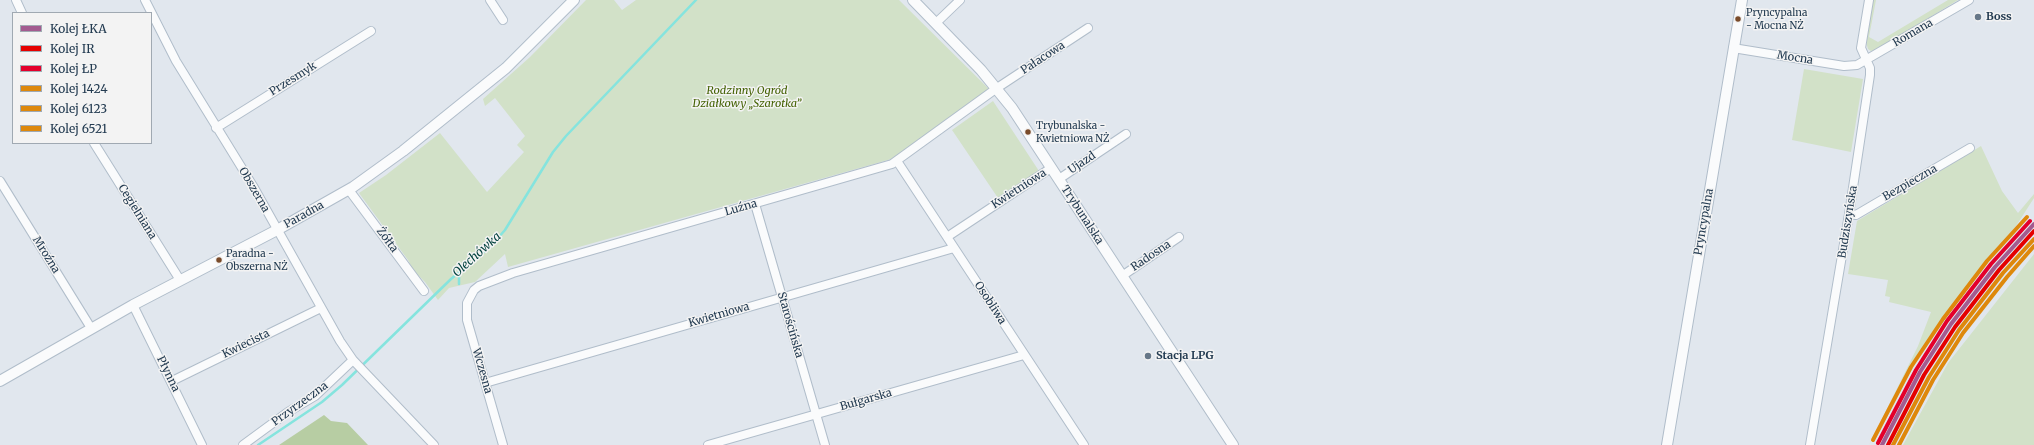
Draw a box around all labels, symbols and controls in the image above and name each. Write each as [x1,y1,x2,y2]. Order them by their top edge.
place label: Pryncypalna - Mocna NŻ [1746,7,1807,30]
place label: Boss [1986,10,2012,24]
legend [12,12,152,144]
marker: Boss [1973,12,1983,22]
marker: Pryncypalna - Mocna NŻ [1733,14,1743,24]
street label: Romana [1891,16,1935,50]
text: Kolej ŁKA [50,21,107,36]
street label: Pałacowa [1019,39,1067,77]
text: Kolej IR [50,41,95,56]
street label: Mocna [1776,49,1814,67]
street label: Przesmyk [267,59,319,99]
text: Kolej ŁP [50,61,97,76]
text: Kolej 1424 [50,81,108,96]
park label: Rodzinny Ogród Działkowy „Szarotka” [692,84,802,110]
text: Kolej 6123 [50,101,107,116]
place label: Trybunalska - Kwietniowa NŻ [1036,120,1110,144]
text: Kolej 6521 [50,121,107,136]
marker: Trybunalska - Kwietniowa NŻ [1023,127,1033,137]
street label: Ujazd [1066,149,1098,177]
street label: Bezpieczna [1881,162,1939,204]
street label: Obszerna [236,165,272,215]
street label: Kwietniowa [989,166,1049,212]
street label: Cegielniana [115,182,159,242]
street label: Trybunalska [1058,183,1106,247]
street label: Budziszyńska [1836,185,1860,259]
street label: Pryncypalna [1692,188,1716,256]
street label: Luźna [723,197,759,219]
street label: Paradna [282,199,326,231]
street label: Żółta [373,225,401,255]
water label: Olechówka [450,230,504,280]
street label: Mroźna [30,234,62,276]
street label: Radosna [1129,238,1173,274]
place label: Paradna - Obszerna NŻ [226,248,288,272]
marker: Paradna - Obszerna NŻ [214,255,224,265]
street label: Osobliwa [971,279,1009,327]
street label: Starościńska [774,291,806,359]
street label: Kwietniowa [687,300,751,330]
street label: Kwiecista [220,327,272,361]
street label: Wczesna [469,347,495,395]
place label: Stacja LPG [1156,349,1214,363]
marker: Stacja LPG [1143,351,1153,361]
street label: Płynna [154,354,182,394]
street label: Przyrzeczna [269,379,331,429]
street label: Bułgarska [838,386,894,414]

